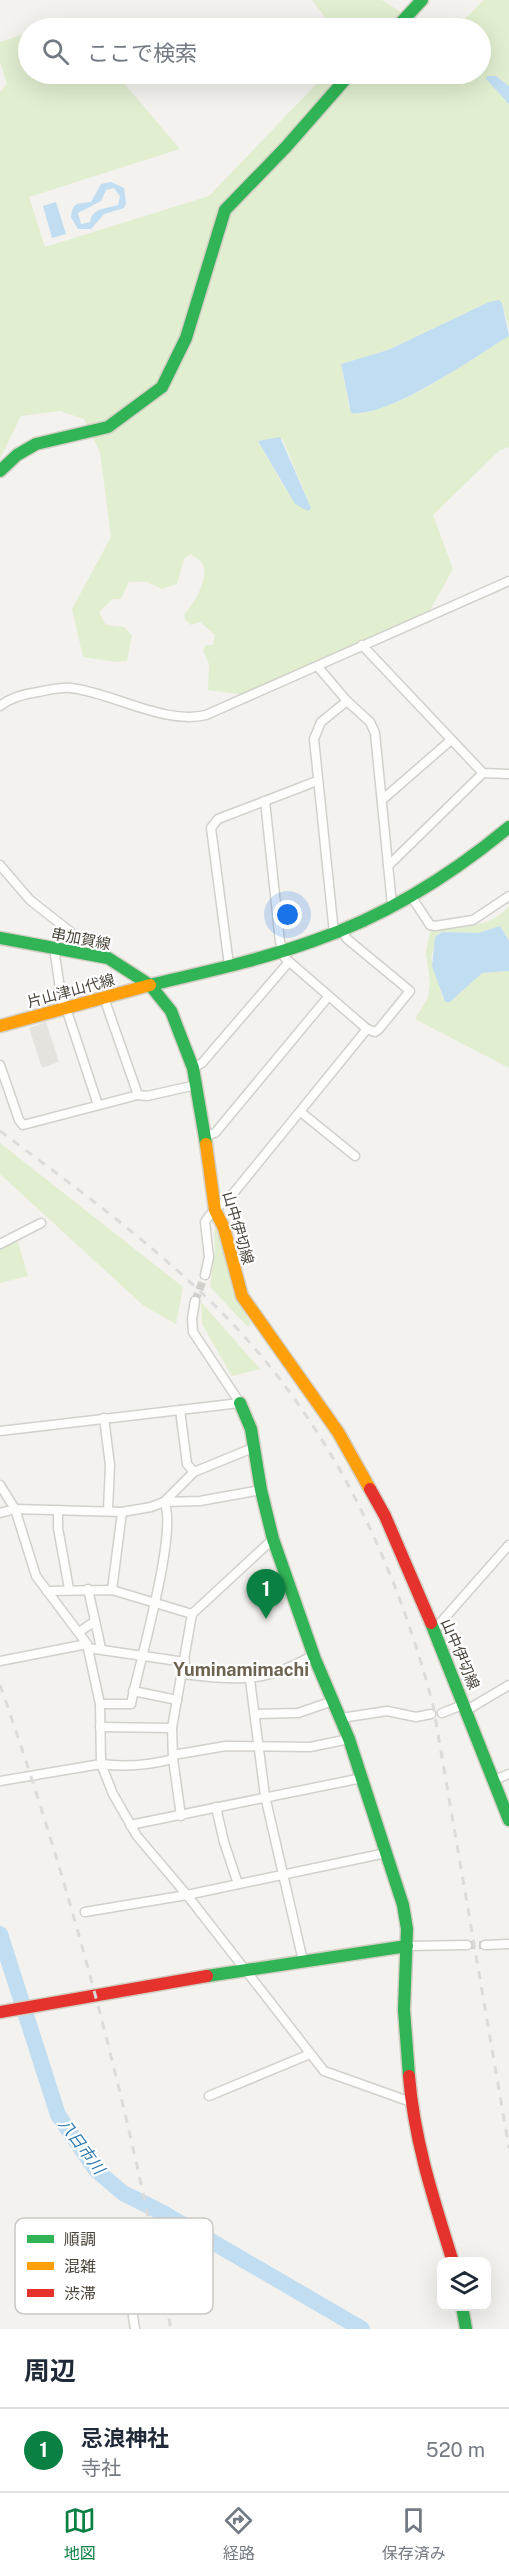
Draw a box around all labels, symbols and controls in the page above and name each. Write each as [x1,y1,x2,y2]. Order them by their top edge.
search box [18,18,491,84]
icon: search [39,35,72,68]
text: ここで検索 [87,40,197,66]
your location [273,900,302,929]
street label: 串加賀線 [50,924,112,953]
street label: 片山津山代線 [25,971,117,1010]
street label: 山中伊切線 [220,1189,257,1266]
pin: 1 [246,1570,286,1619]
street label: 山中伊切線 [438,1616,483,1692]
district label: Yuminamimachi [173,1659,309,1680]
water label: 八日市川 [55,2115,110,2179]
legend [15,2218,213,2314]
text: 順調 [64,2230,96,2249]
text: 混雑 [64,2257,96,2276]
map controls [437,2257,491,2311]
button: layers [437,2257,491,2311]
text: 渋滞 [64,2284,96,2303]
text: 周辺 [24,2355,76,2386]
text: 忌浪神社 [81,2425,169,2451]
text: 1 [39,2438,48,2462]
text: 520 m [426,2438,485,2462]
text: 寺社 [81,2456,121,2480]
tab: 地図 [63,2504,96,2564]
tab: 経路 [222,2504,255,2564]
tab: 保存済み [382,2504,446,2564]

